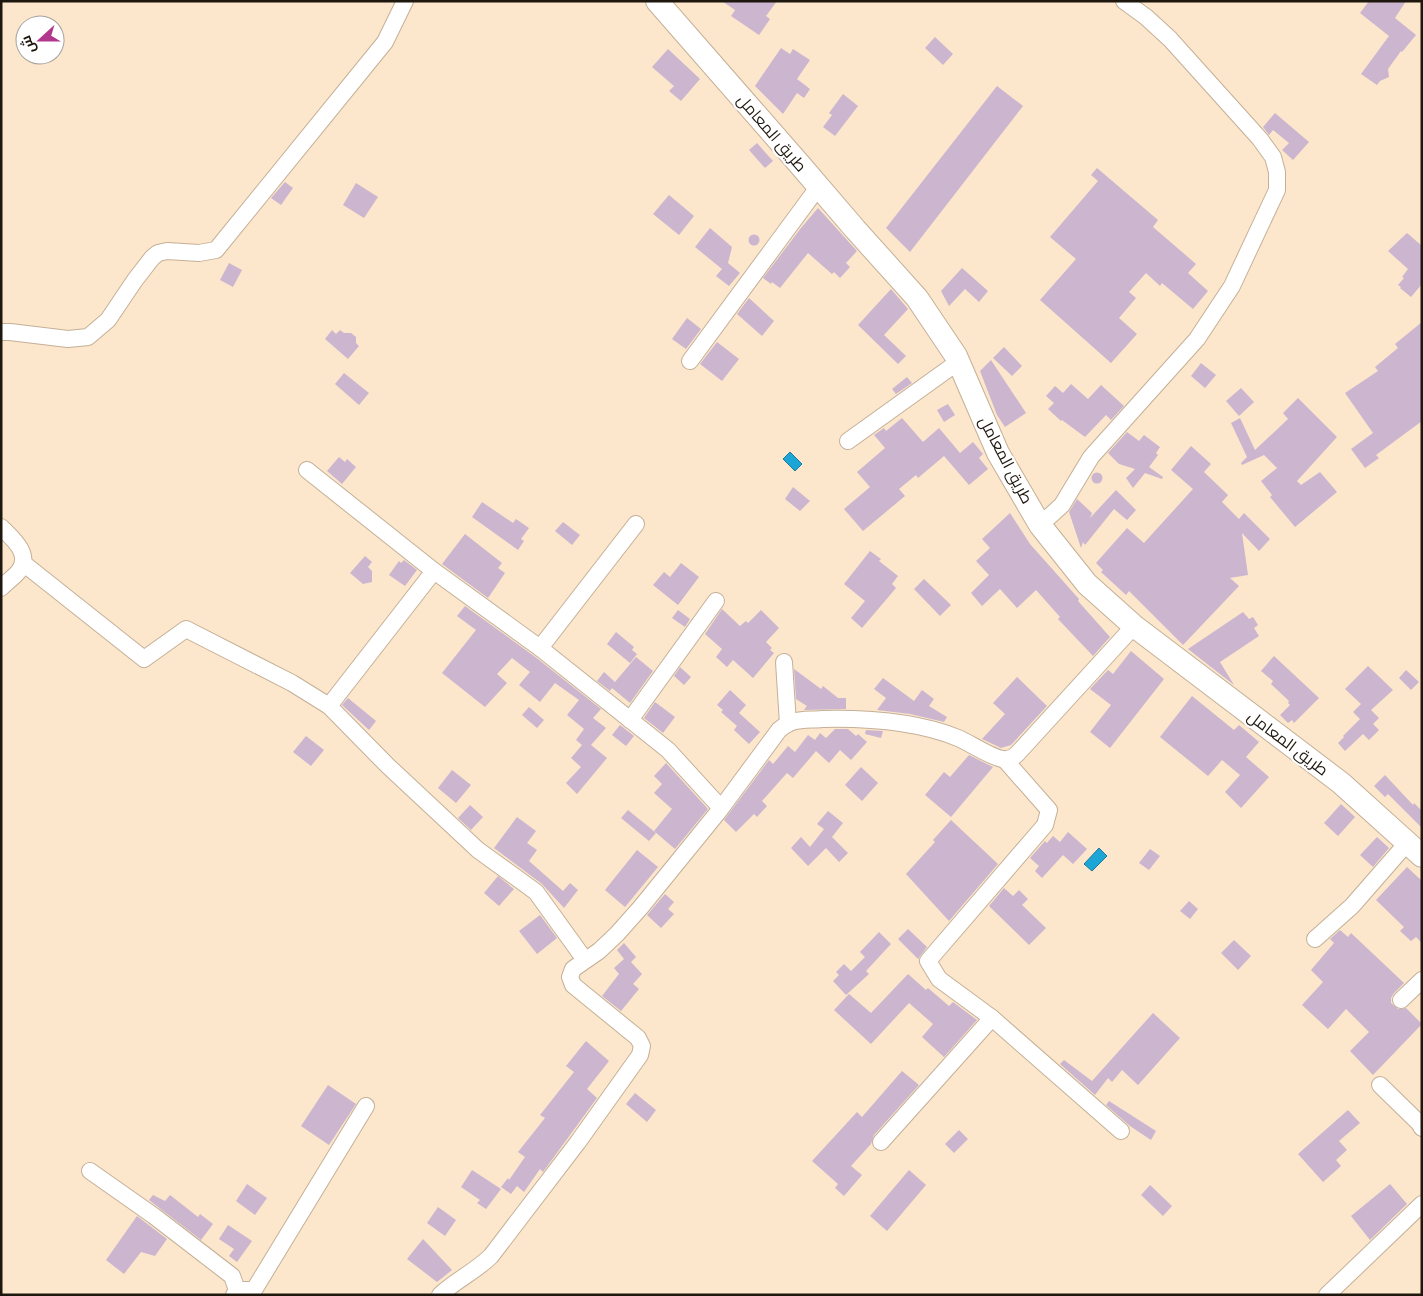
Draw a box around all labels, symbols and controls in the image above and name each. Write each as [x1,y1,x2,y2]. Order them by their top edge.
north arrow [15,15,65,65]
text: ش [17,33,39,56]
street label: طريق المعامل [733,91,811,176]
street label: طريق المعامل [974,413,1037,507]
street label: طريق المعامل [1243,706,1332,780]

